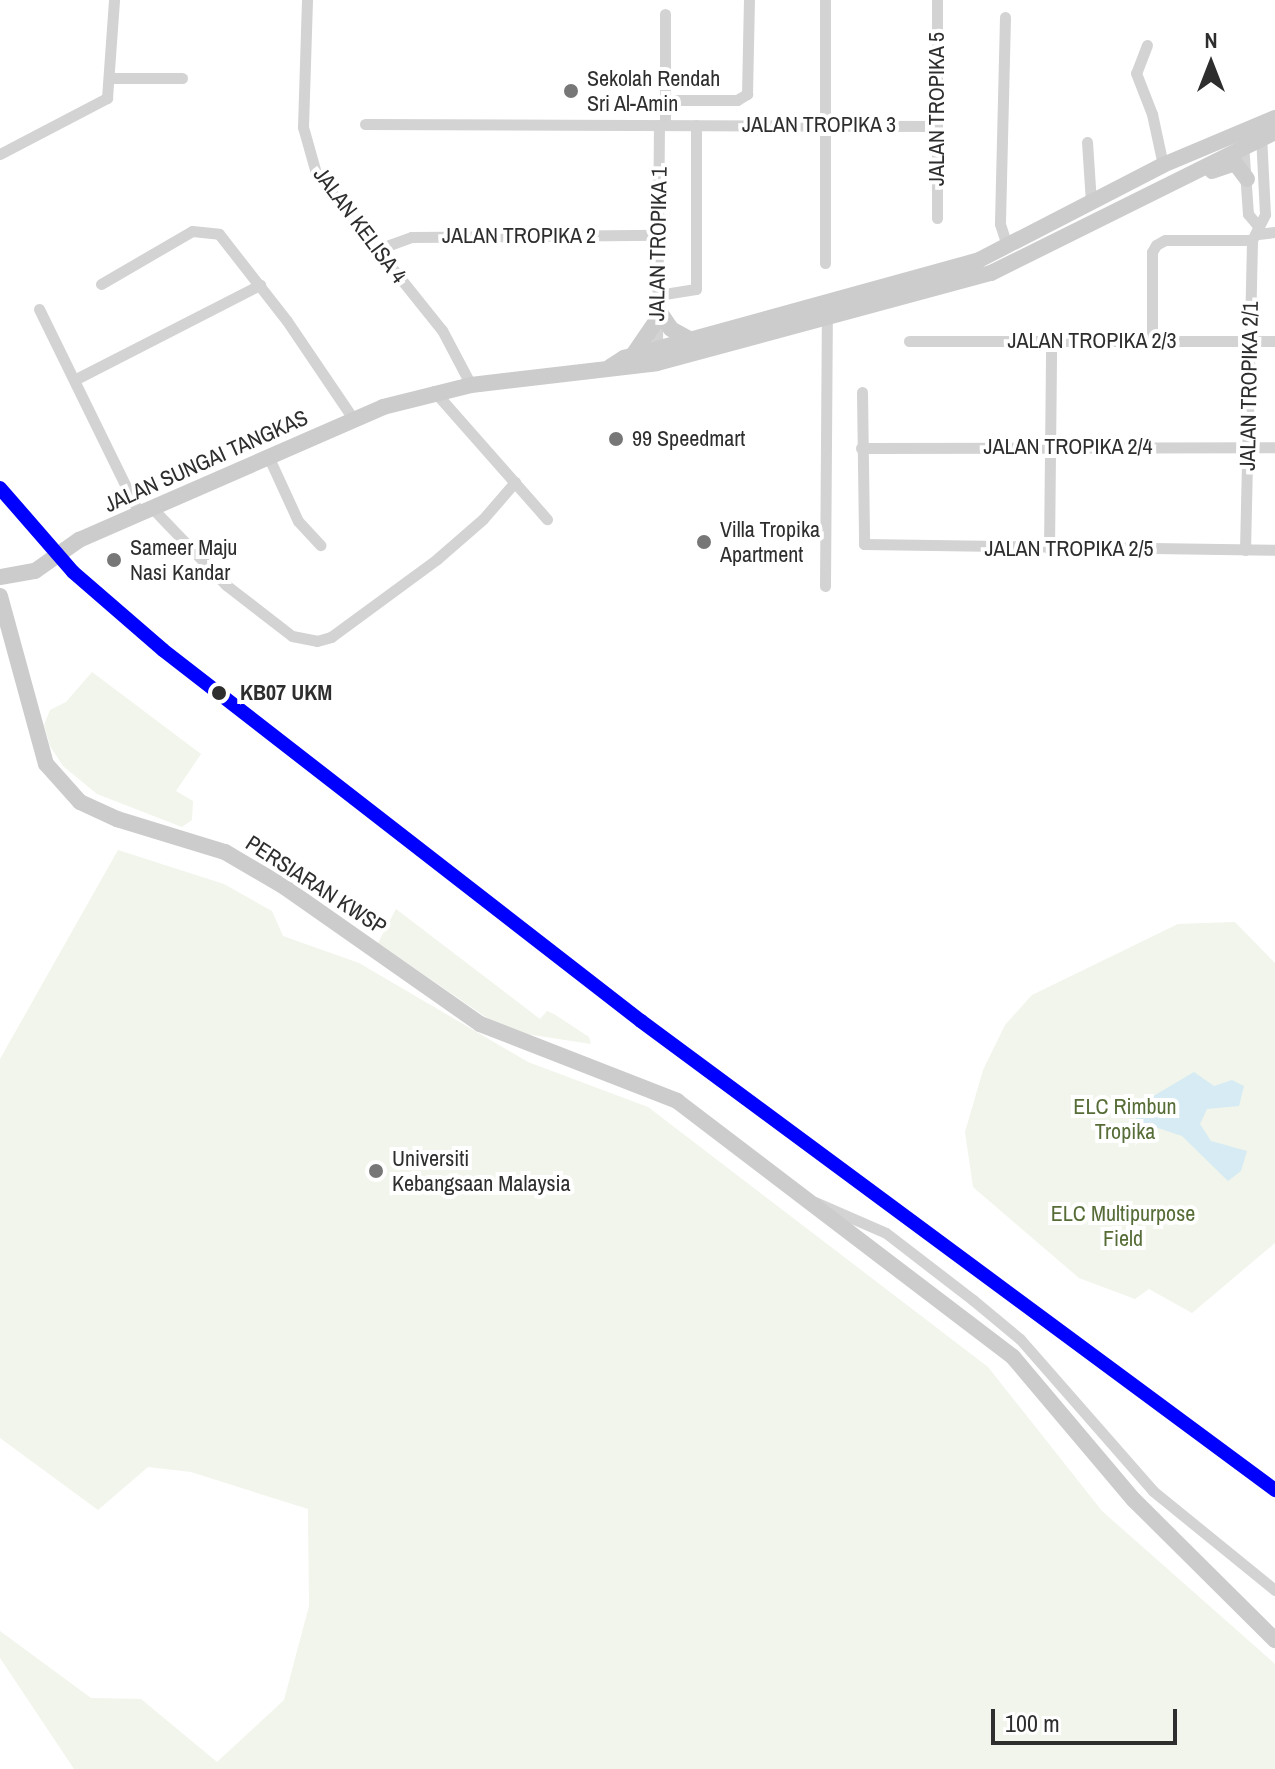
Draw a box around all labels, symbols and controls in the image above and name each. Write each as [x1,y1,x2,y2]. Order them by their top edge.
north arrow [1171,24,1251,104]
text: N [1204,25,1218,55]
street label: JALAN TROPIKA 5 [924,31,950,187]
place label: Sekolah Rendah Sri Al-Amin [587,65,720,116]
marker: Sekolah Rendah Sri Al-Amin [562,82,580,100]
street label: JALAN TROPIKA 3 [741,112,897,138]
street label: JALAN KELISA 4 [308,161,412,289]
street label: JALAN TROPIKA 1 [643,166,673,322]
street label: JALAN TROPIKA 2 [441,223,597,249]
street label: JALAN TROPIKA 2/1 [1234,301,1264,471]
street label: JALAN TROPIKA 2/3 [1007,328,1177,354]
street label: JALAN SUNGAI TANGKAS [100,404,312,518]
place label: 99 Speedmart [632,426,745,452]
marker: 99 Speedmart [607,430,625,448]
street label: JALAN TROPIKA 2/4 [983,434,1153,460]
place label: Villa Tropika Apartment [720,516,820,568]
marker: Villa Tropika Apartment [695,533,713,551]
place label: Sameer Maju Nasi Kandar [130,534,237,586]
street label: JALAN TROPIKA 2/5 [984,536,1154,562]
marker: Sameer Maju Nasi Kandar [105,551,123,569]
marker: KB07 UKM [205,679,233,707]
place label: KB07 UKM [240,680,332,706]
street label: PERSIARAN KWSP [241,830,391,940]
park label: ELC Rimbun Tropika [1073,1093,1177,1144]
place label: Universiti Kebangsaan Malaysia [392,1145,571,1196]
marker: Universiti Kebangsaan Malaysia [367,1162,385,1180]
park label: ELC Multipurpose Field [1051,1200,1195,1252]
scale bar [995,1693,1181,1743]
text: 100 m [1005,1707,1060,1739]

